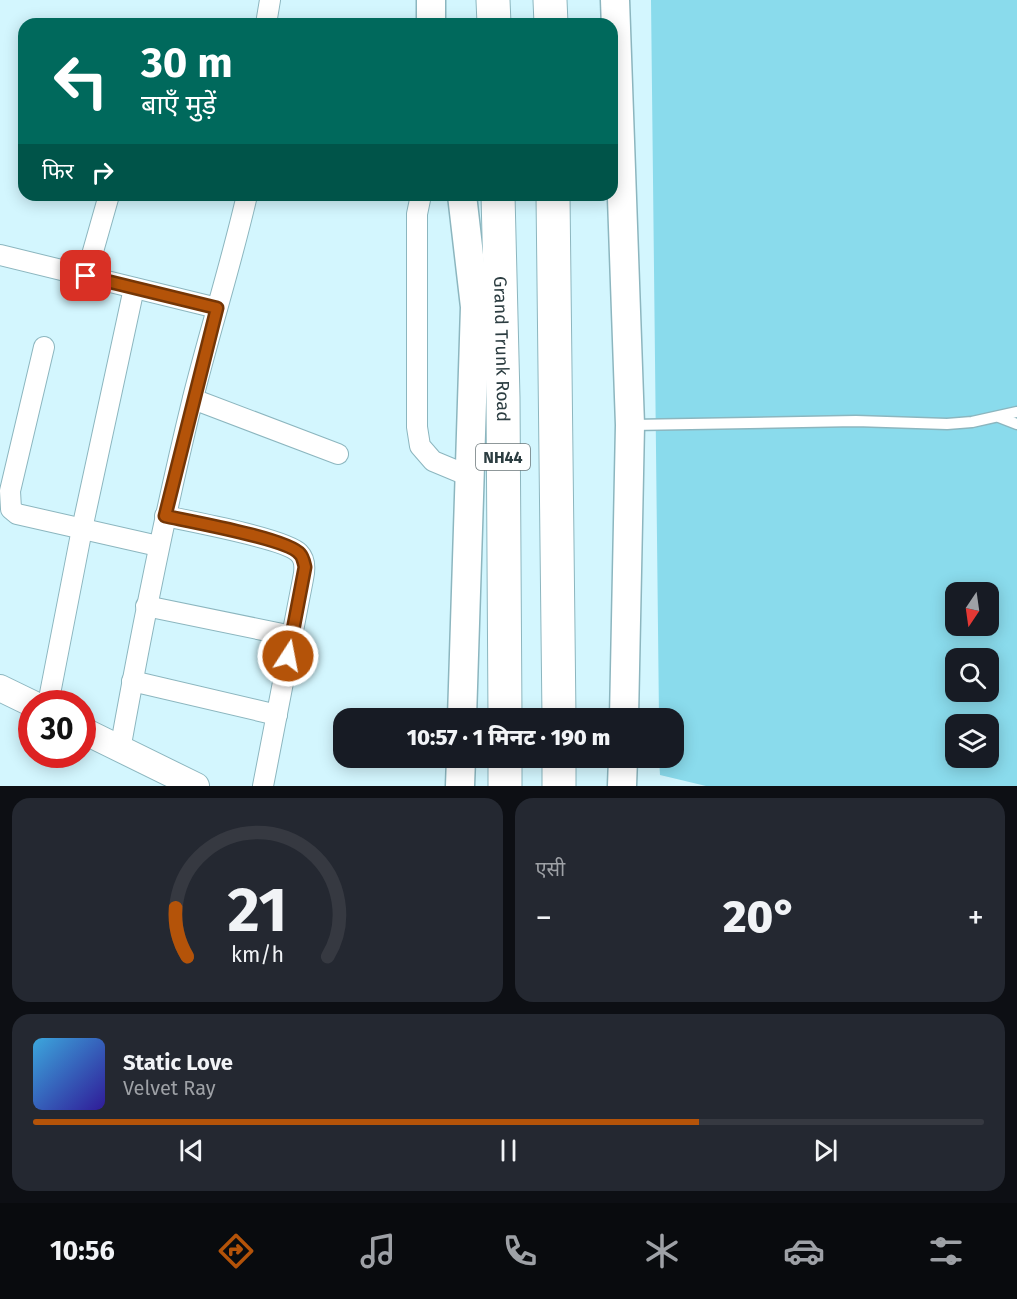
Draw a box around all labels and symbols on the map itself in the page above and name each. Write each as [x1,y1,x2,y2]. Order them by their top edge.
pin [60,250,111,301]
street label: Grand Trunk Road [489,276,514,422]
road number: NH44 [476,444,530,470]
north arrow [945,582,999,636]
position arrow [256,624,320,688]
speed limit sign: 30 [18,690,96,768]

